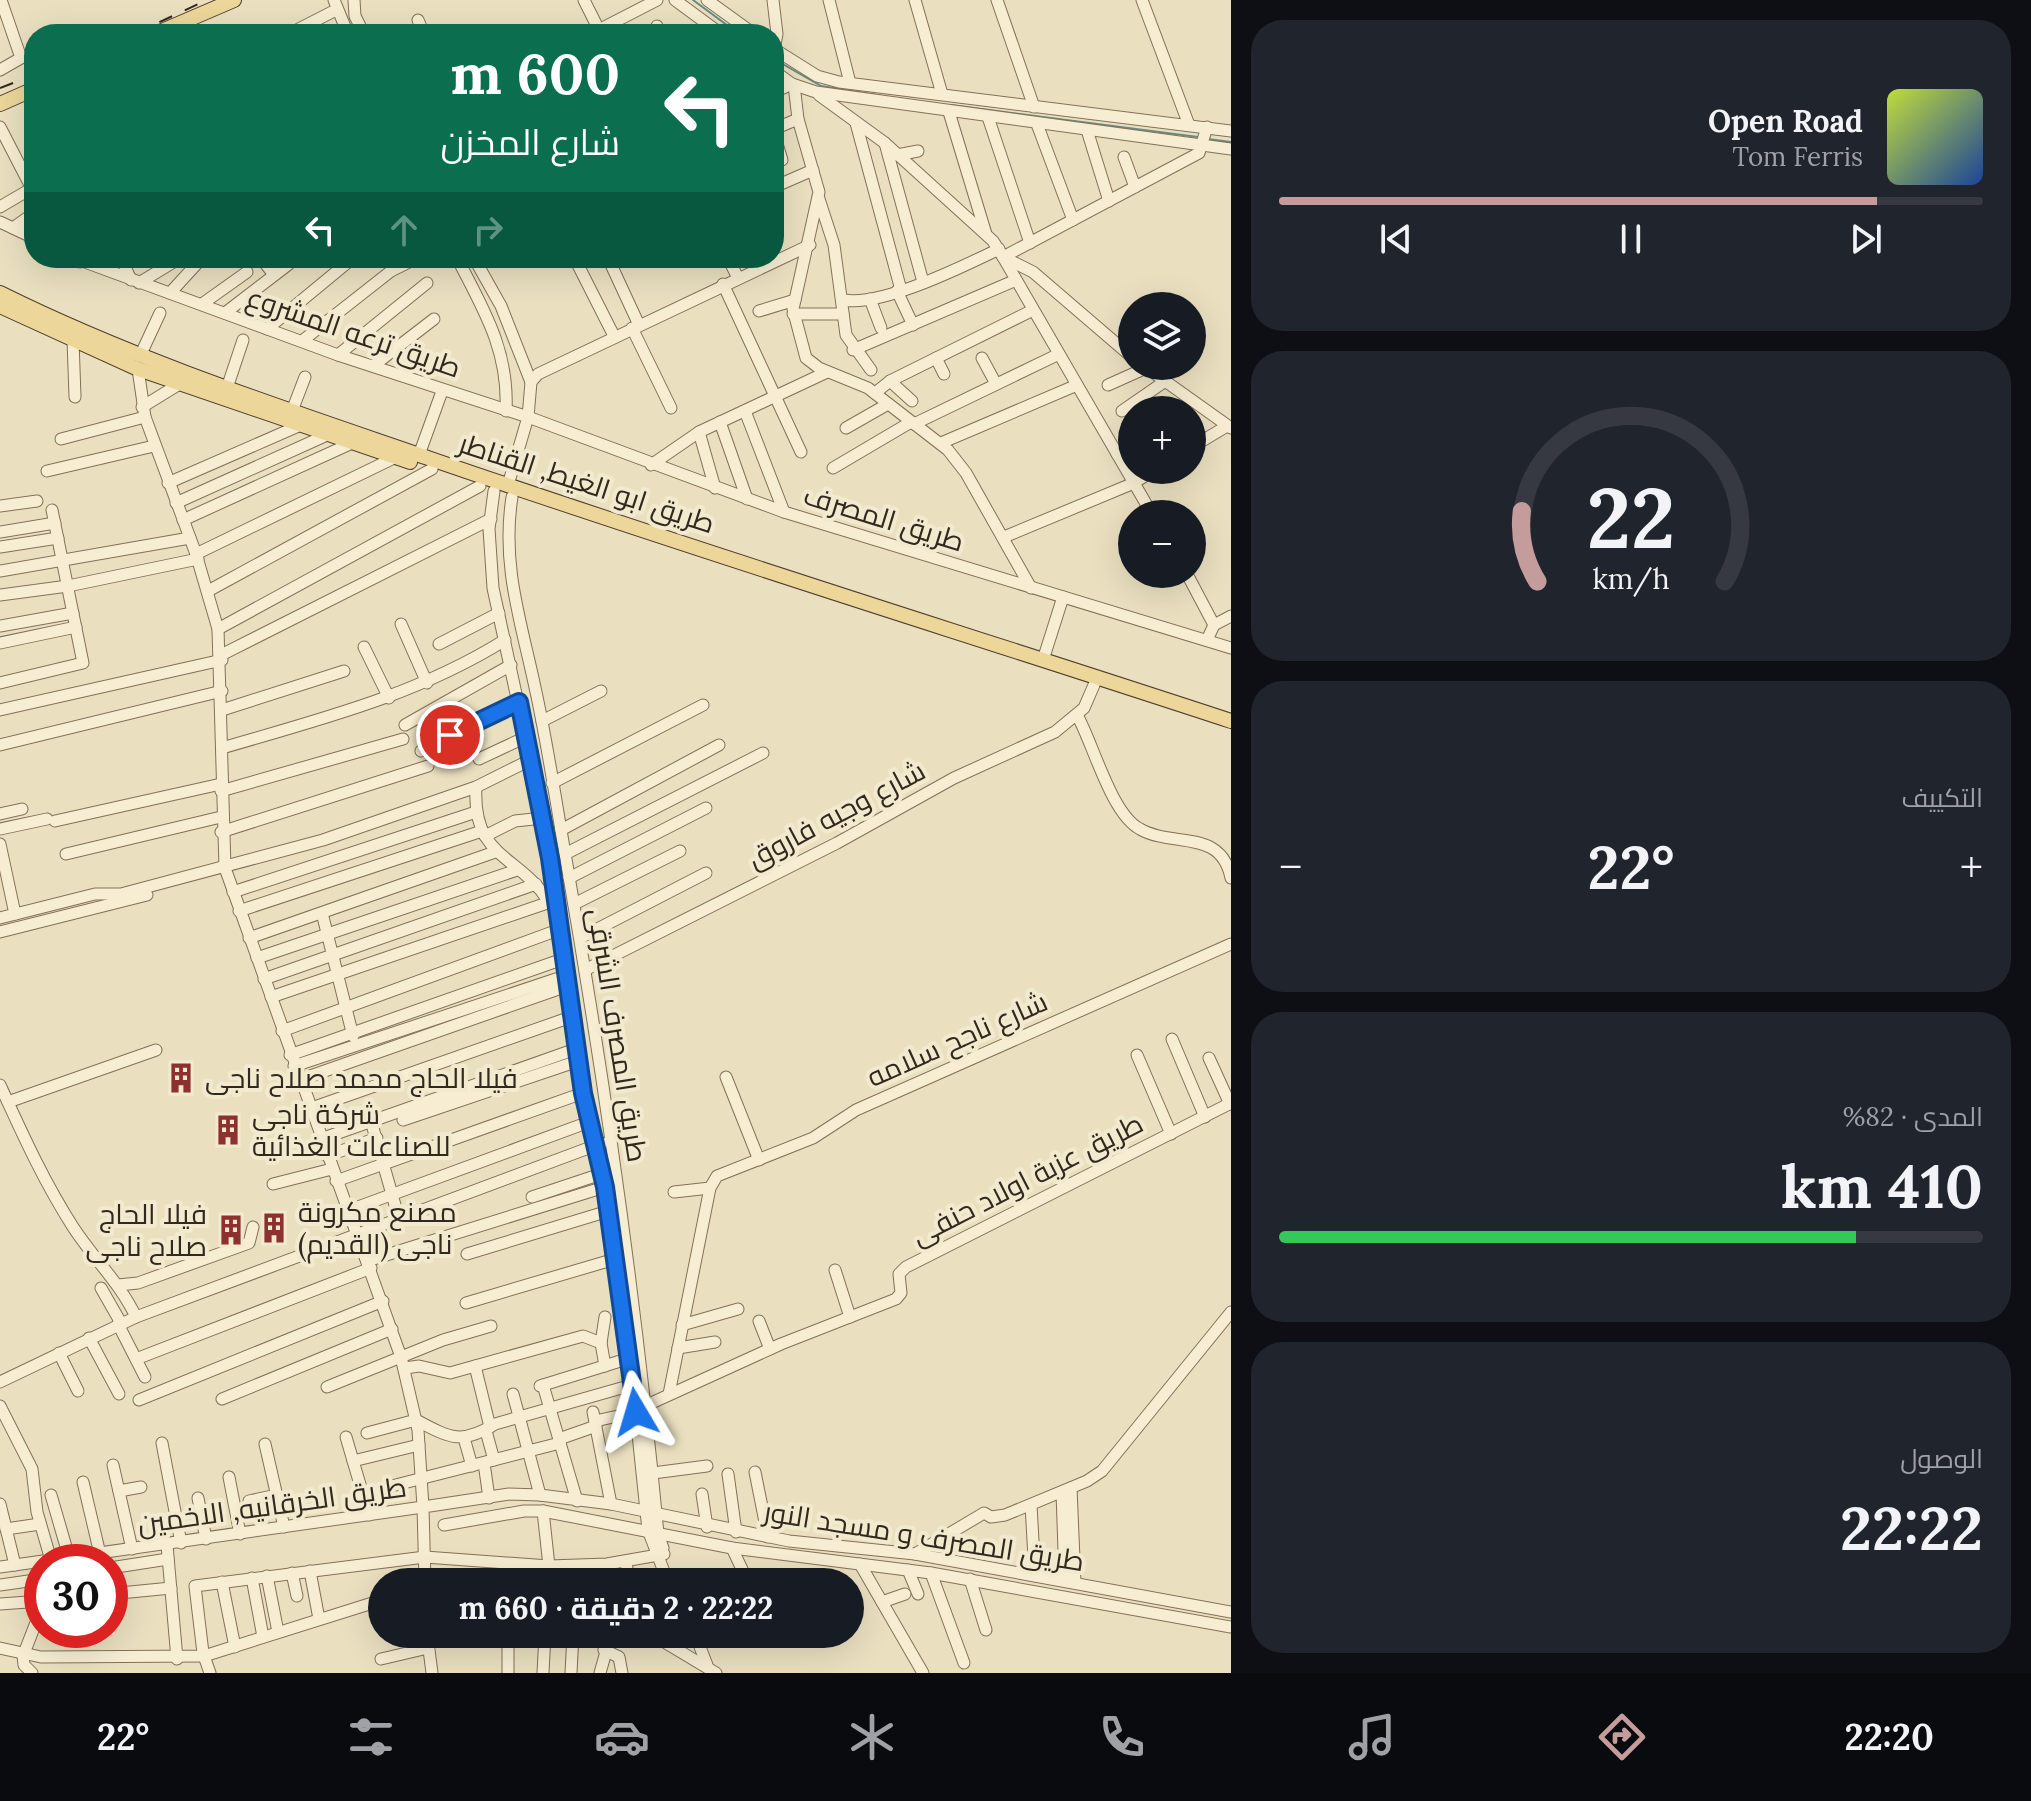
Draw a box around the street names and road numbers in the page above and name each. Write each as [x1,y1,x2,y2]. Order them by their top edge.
street label: طريق ترعه المشروع [242,278,466,386]
street label: طريق ابو الغيط, القناطر [453,424,719,541]
street label: طريق المصرف [799,477,969,559]
street label: شارع وجيه فاروق [741,752,932,877]
street label: طريق المصرف الشرقى [580,906,656,1164]
street label: شارع ناجح سلامه [861,983,1053,1096]
street label: طريق عزبة اولاد حنفى [905,1105,1149,1253]
street label: طريق الخرقانيه, الاخمين [135,1468,409,1542]
street label: طريق المصرف و مسجد النور [759,1493,1087,1579]

